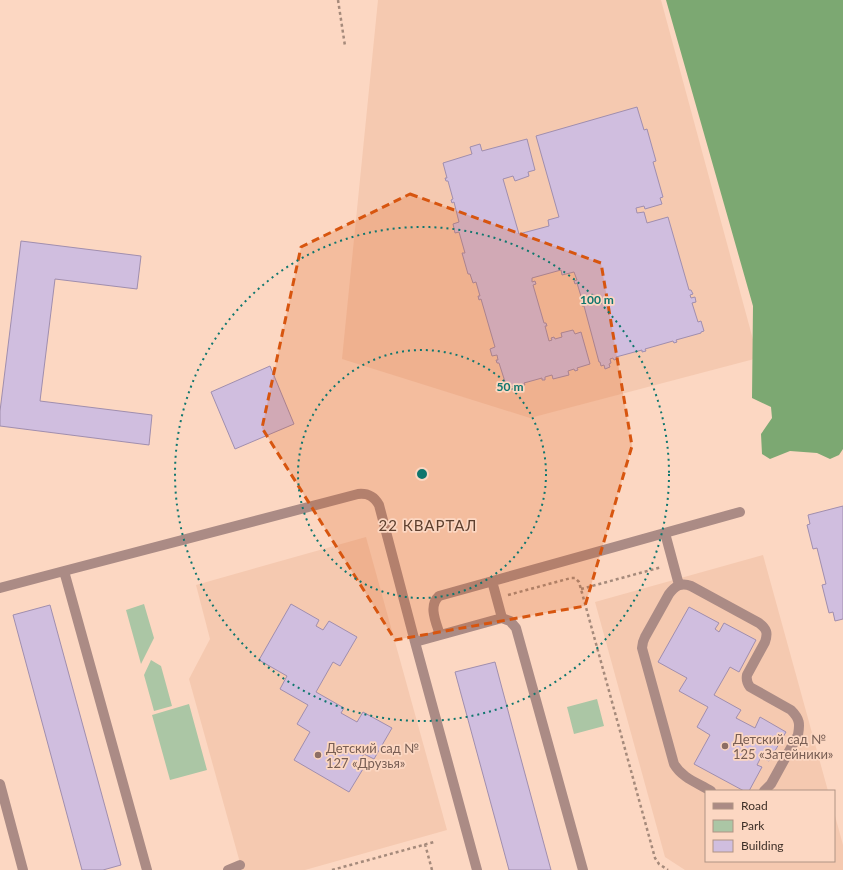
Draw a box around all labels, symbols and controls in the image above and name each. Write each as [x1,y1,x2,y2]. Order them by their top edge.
text: 100 m [580,292,614,307]
text: 50 m [497,379,523,394]
centre of rings [415,467,429,481]
district label: 22 КВАРТАЛ [378,516,478,534]
place label: Детский сад № 125 «Затейники» [733,731,833,762]
place label: Детский сад № 127 «Друзья» [326,740,419,771]
marker: Детский сад № 125 «Затейники» [720,741,730,751]
marker: Детский сад № 127 «Друзья» [313,750,323,760]
legend [705,790,835,862]
text: Road [741,798,768,813]
text: Park [741,818,765,833]
text: Building [741,838,784,853]

